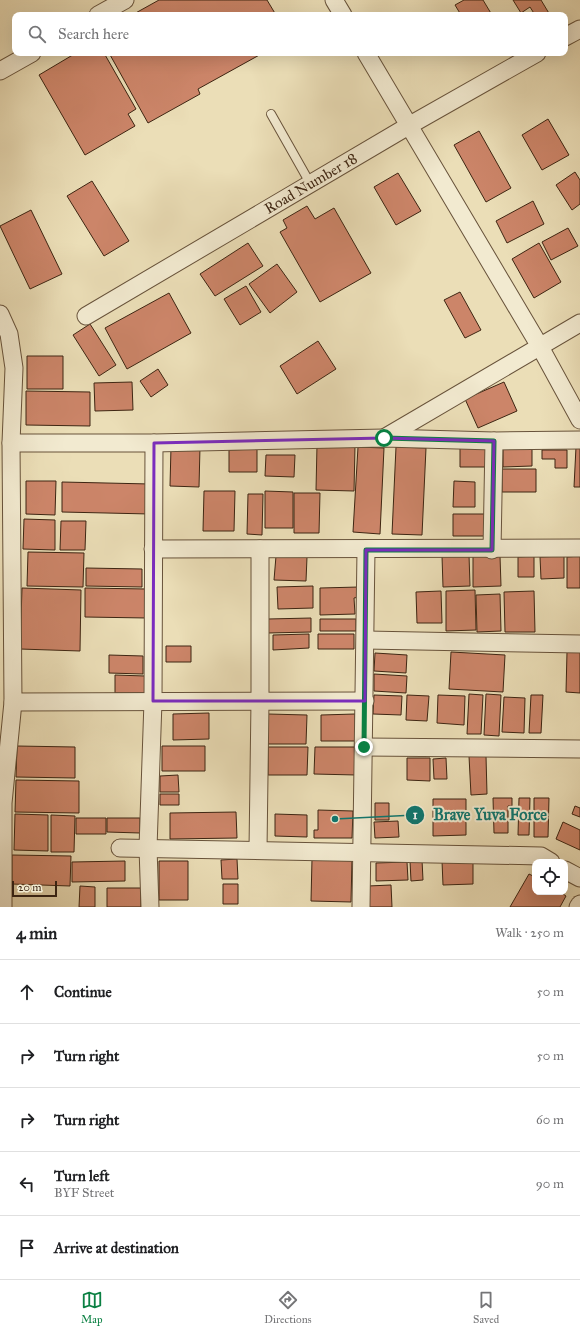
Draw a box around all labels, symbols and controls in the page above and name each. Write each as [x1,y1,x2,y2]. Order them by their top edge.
search box [12,12,568,56]
icon: search [26,23,48,45]
text: Search here [58,25,129,43]
street label: Road Number 18 [261,149,360,218]
route start [375,429,393,447]
route end [355,738,373,756]
callout: Brave Yuva Force [405,801,555,829]
text: Brave Yuva Force [433,805,547,824]
text: 1 [413,808,418,822]
map controls [532,859,568,895]
button: locate [532,859,568,895]
scale bar [12,879,57,898]
text: 20 m [18,881,41,894]
text: 4 min [16,923,57,944]
text: Walk · 250 m [495,925,564,941]
icon: ahead [16,981,38,1003]
text: Continue [54,983,112,1001]
text: 50 m [537,984,564,1000]
icon: right [16,1045,38,1067]
text: Turn right [54,1047,119,1065]
text: 50 m [537,1048,564,1064]
icon: right [16,1109,38,1131]
text: Turn right [54,1111,119,1129]
text: 60 m [536,1112,564,1128]
text: Turn left [54,1167,110,1185]
icon: left [16,1173,38,1195]
text: 90 m [536,1176,564,1192]
text: BYF Street [54,1185,114,1201]
icon: arrive [16,1237,38,1259]
text: Arrive at destination [54,1239,179,1257]
tab: Map [81,1289,103,1326]
tab: Directions [264,1289,312,1326]
tab: Saved [473,1289,499,1326]

